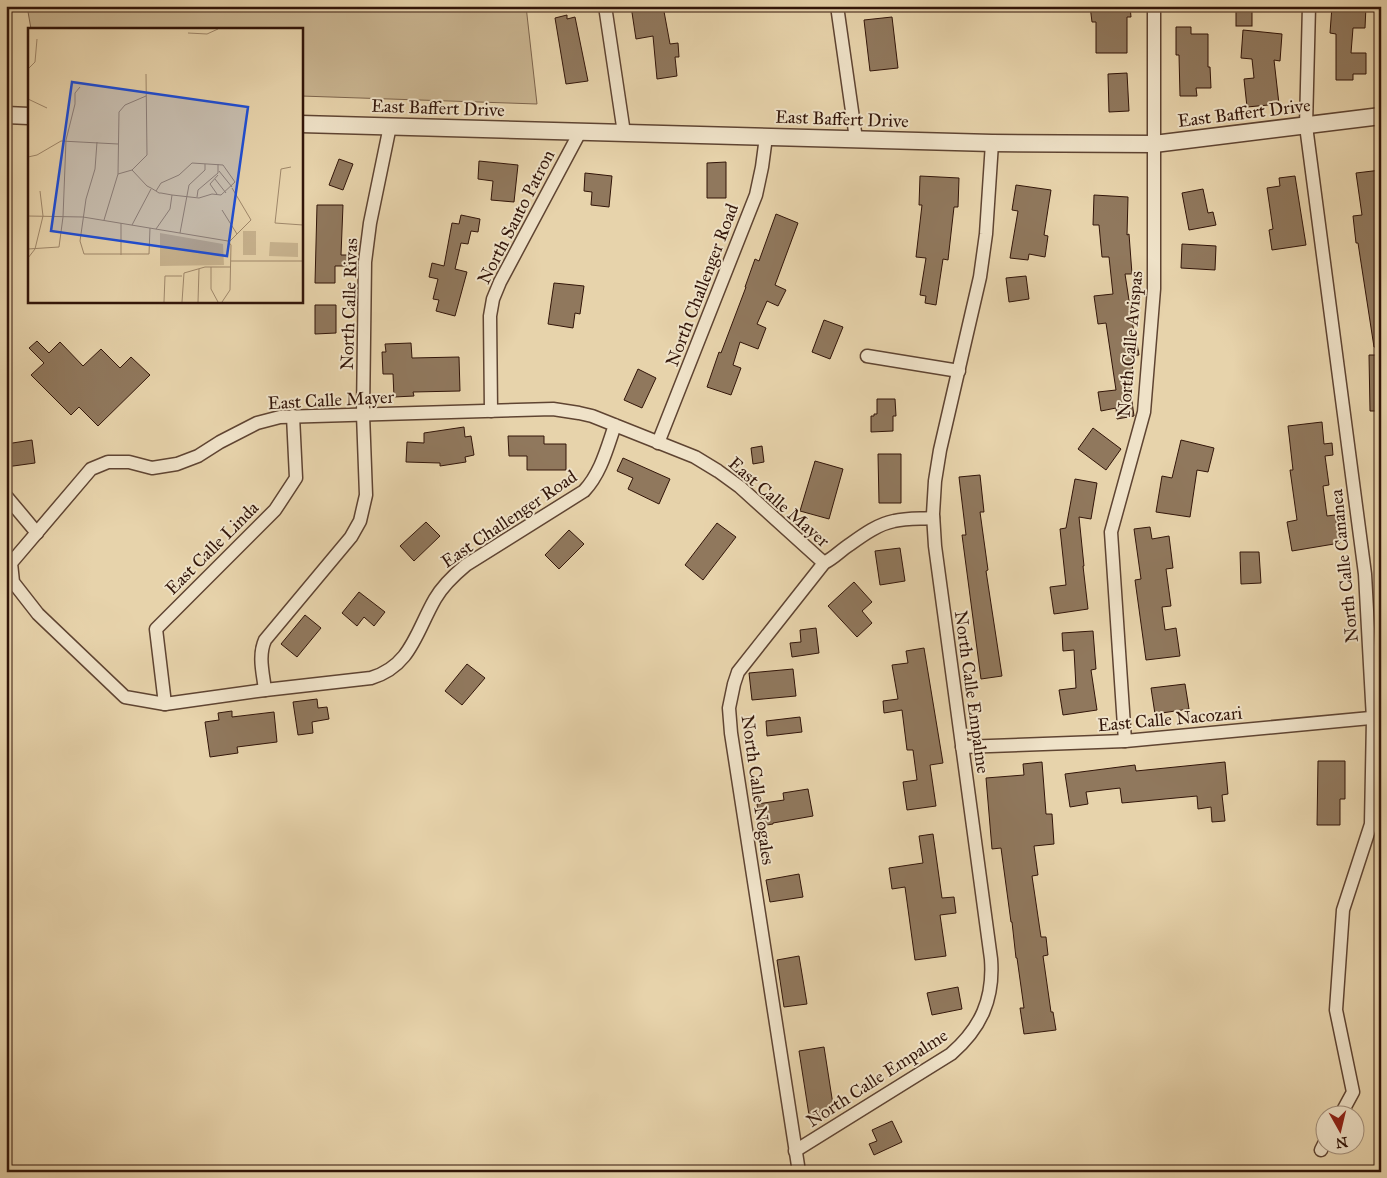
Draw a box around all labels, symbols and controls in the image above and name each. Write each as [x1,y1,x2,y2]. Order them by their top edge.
inset map [28,28,302,302]
street label: East Baffert Drive [1176,94,1312,132]
street label: East Baffert Drive [371,95,505,121]
street label: East Baffert Drive [775,106,909,132]
street label: North Santo Patron [473,146,559,288]
street label: North Challenger Road [661,200,744,370]
street label: North Calle Rivas [336,238,362,370]
street label: North Calle Avispas [1113,270,1147,418]
street label: East Calle Mayer [267,386,395,414]
street label: East Calle Mayer [724,452,834,552]
street label: East Challenger Road [437,465,582,573]
street label: North Calle Cananea [1325,488,1363,644]
street label: East Calle Linda [161,497,263,599]
street label: North Calle Empalme [950,609,994,775]
street label: East Calle Nacozari [1097,702,1243,736]
street label: North Calle Nogales [736,714,779,866]
street label: North Calle Empalme [802,1024,952,1132]
north arrow [1314,1106,1364,1156]
text: N [1335,1133,1349,1152]

